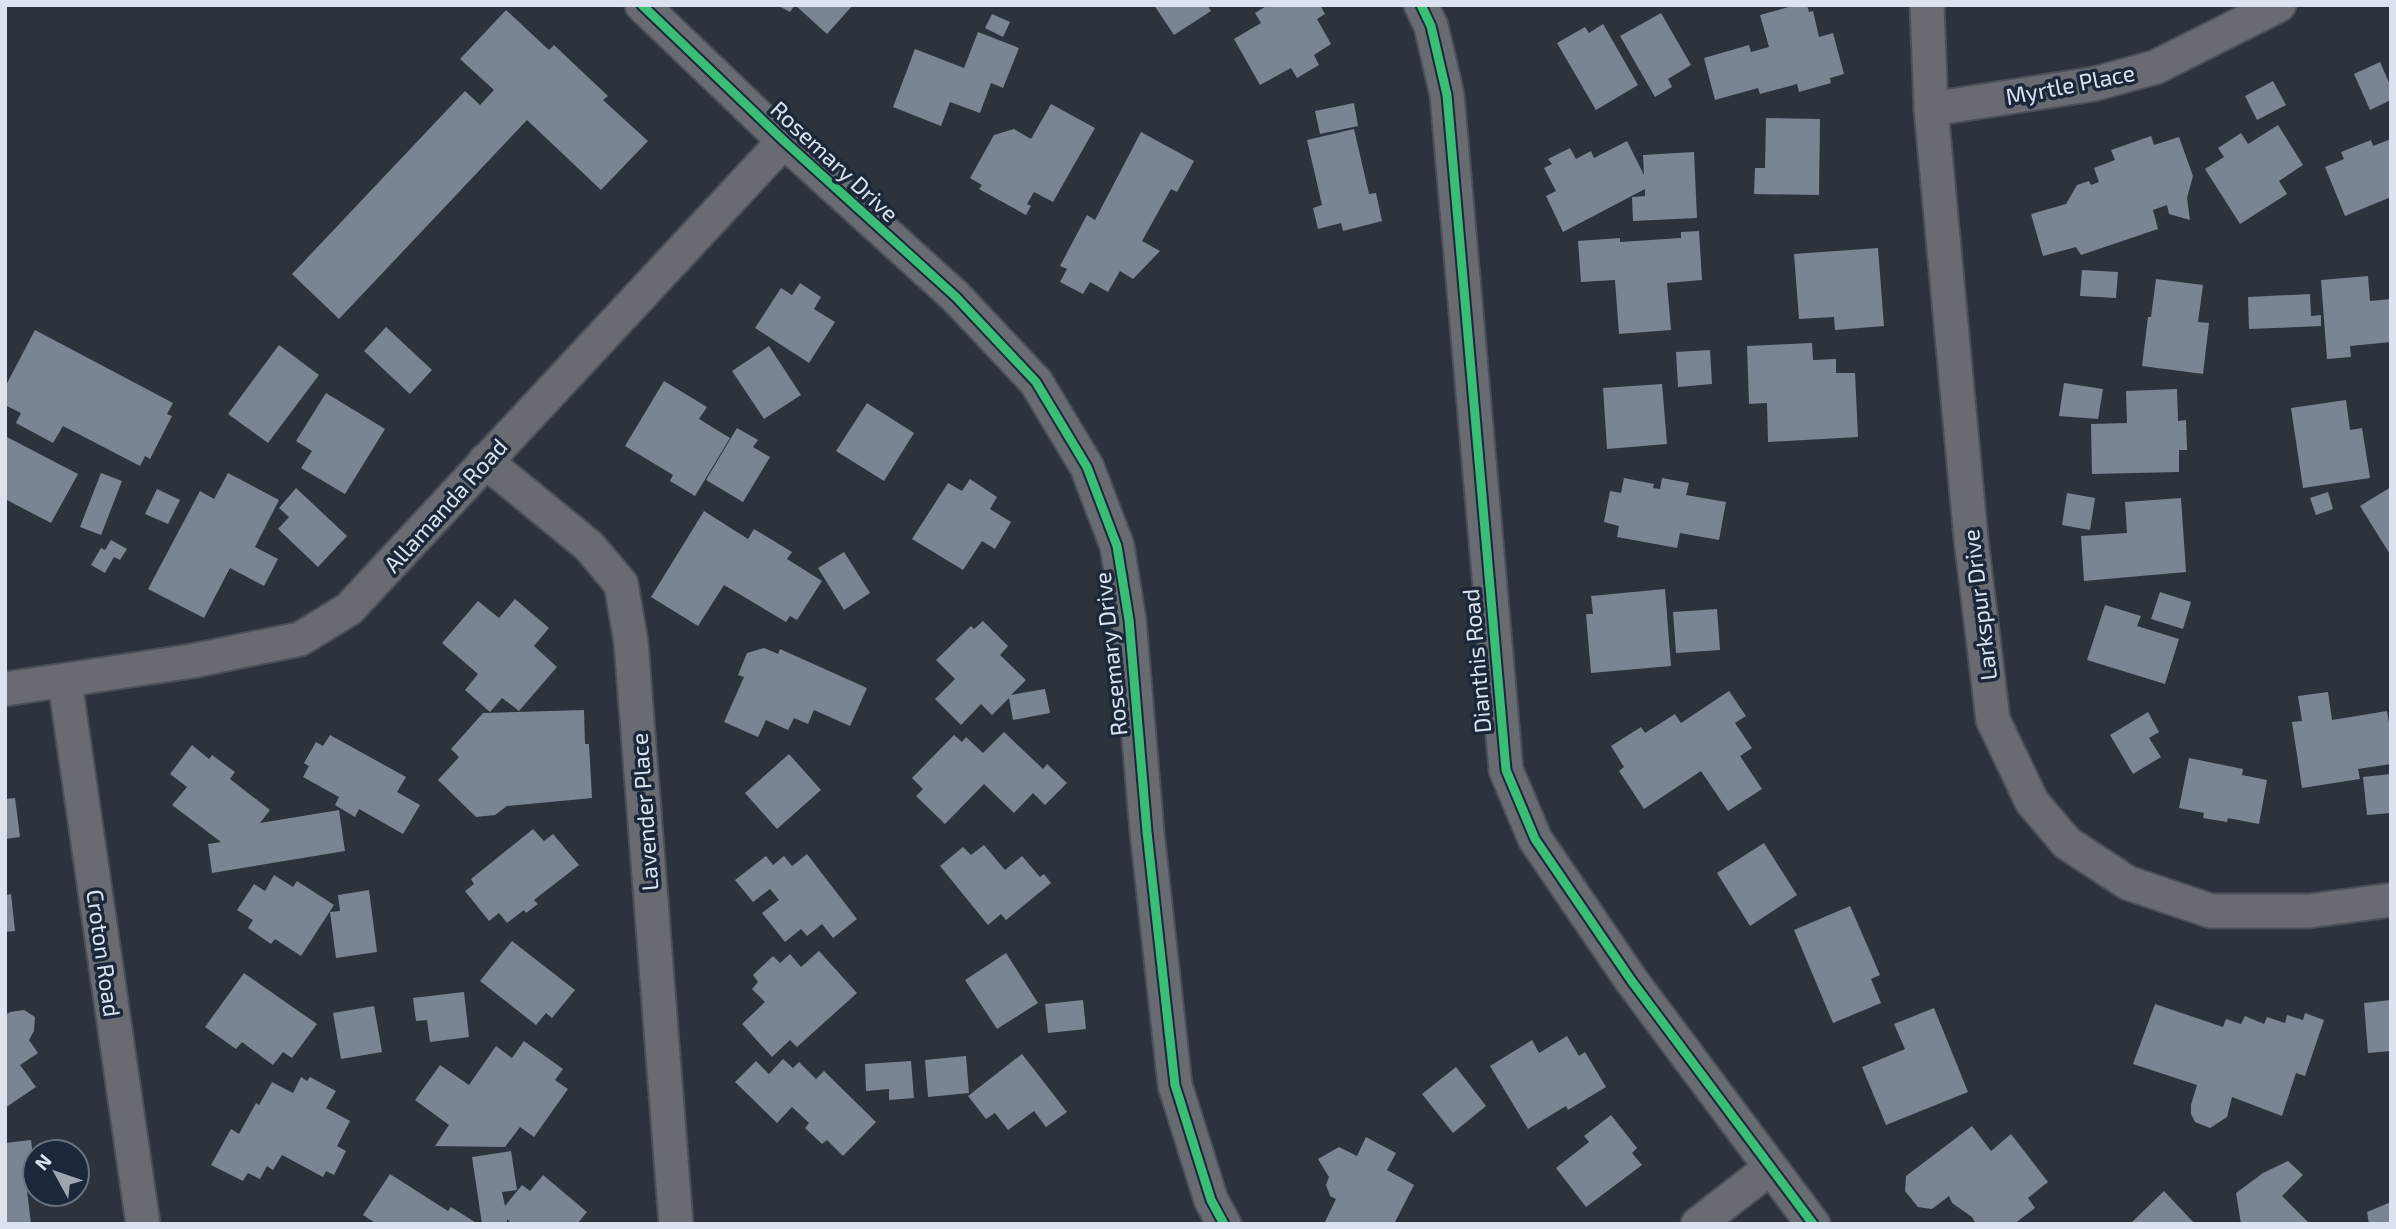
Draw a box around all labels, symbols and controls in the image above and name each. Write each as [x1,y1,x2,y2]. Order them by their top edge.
street label: Myrtle Place [2003,58,2137,110]
street label: Rosemary Drive [765,95,905,227]
street label: Allamanda Road [378,432,512,578]
street label: Larkspur Drive [1956,528,2002,682]
street label: Rosemary Drive [1087,571,1133,737]
street label: Dianthis Road [1456,588,1496,734]
street label: Lavender Place [625,732,663,892]
street label: Croton Road [81,887,127,1019]
north arrow [21,1138,91,1208]
text: N [29,1149,56,1174]

